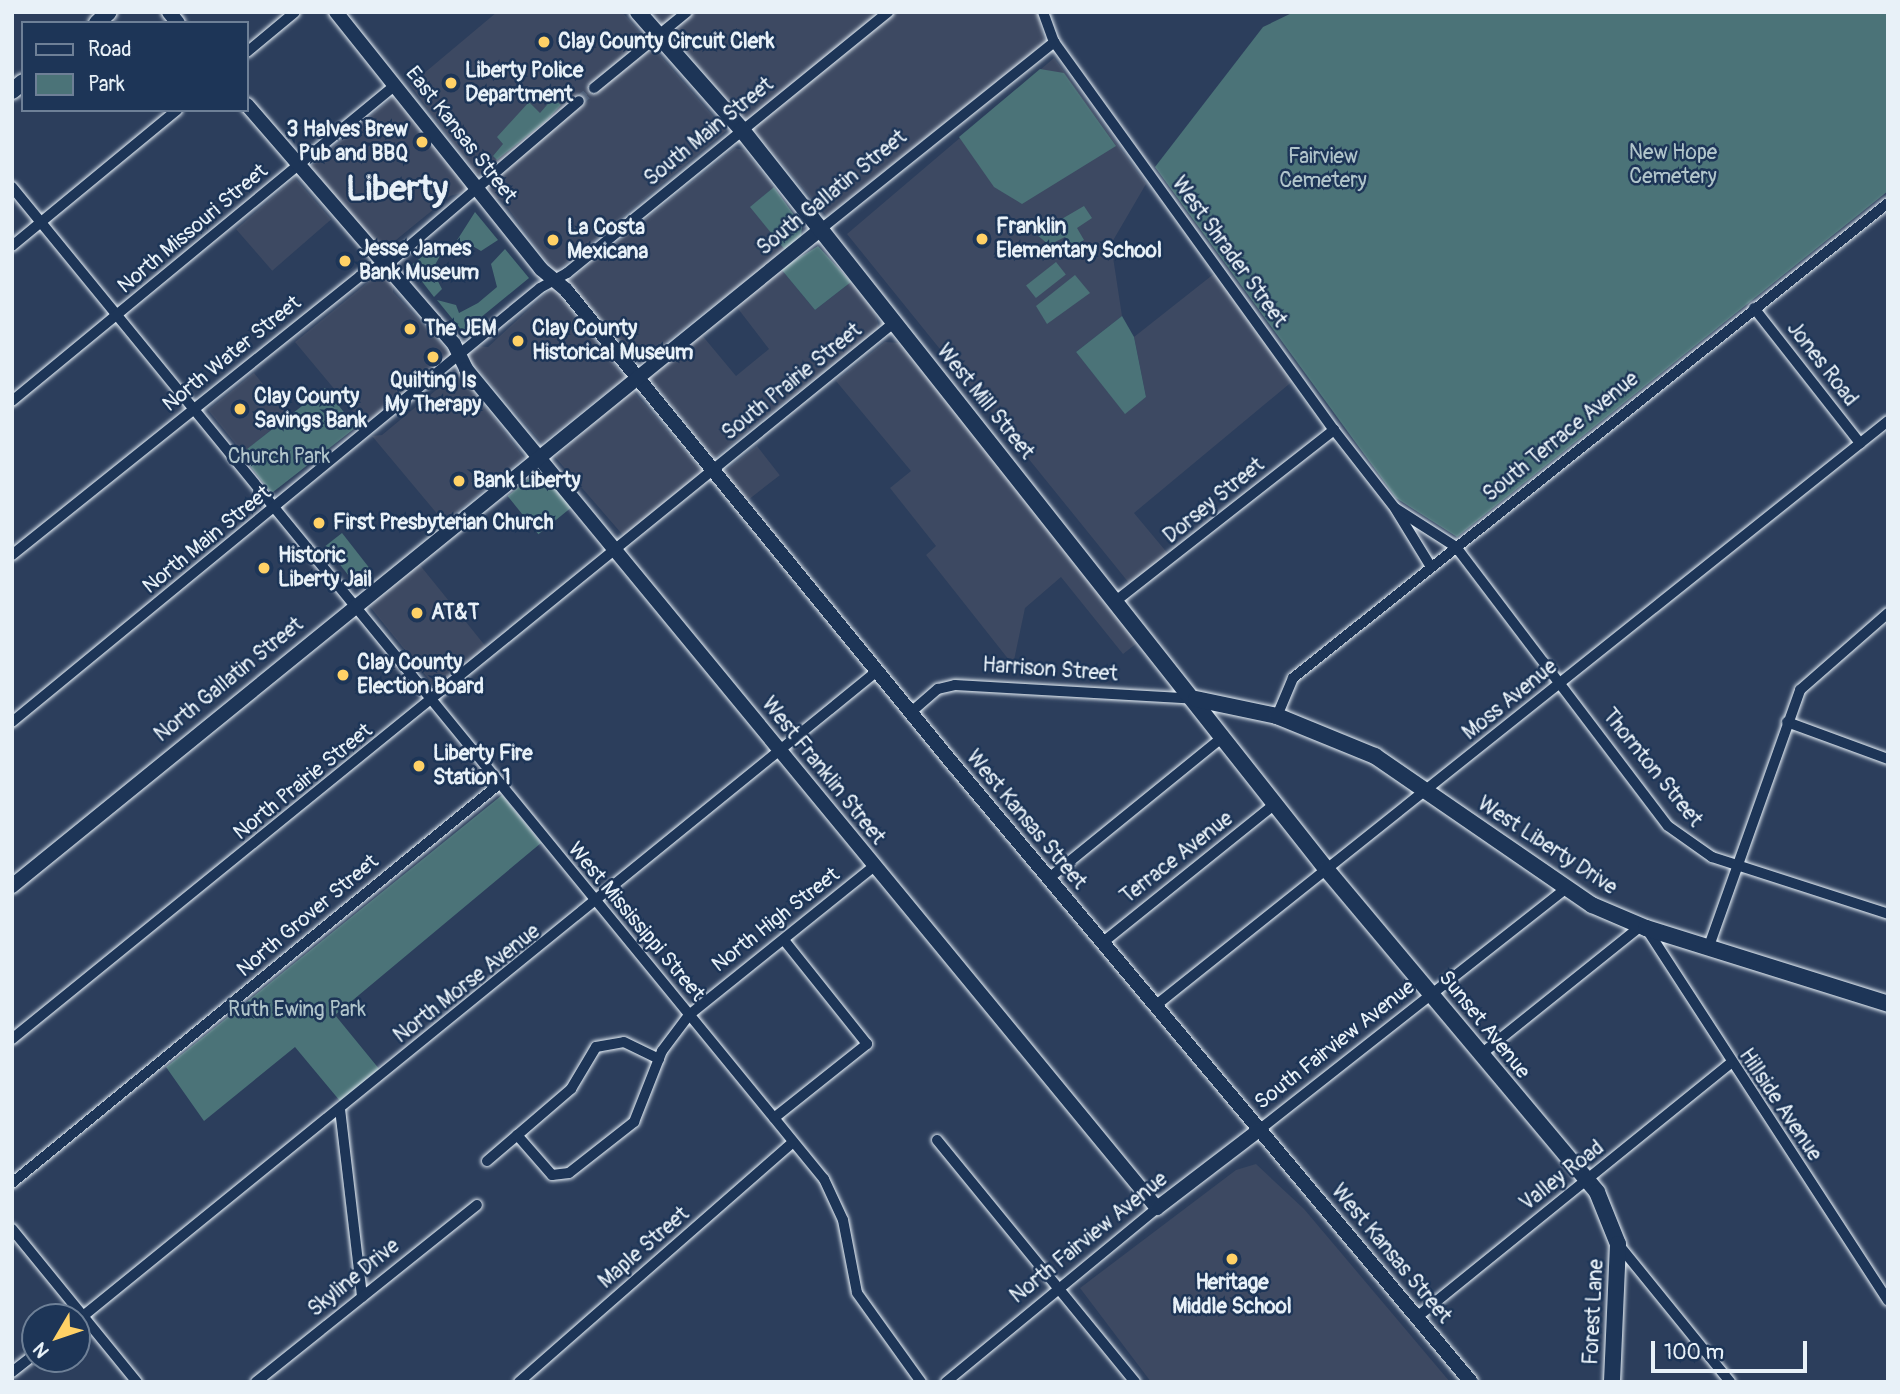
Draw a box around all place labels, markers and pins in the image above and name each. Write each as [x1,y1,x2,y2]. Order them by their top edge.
place label: Clay County Circuit Clerk [558,29,774,55]
marker: Clay County Circuit Clerk [536,34,552,50]
place label: Liberty Police Department [465,58,583,108]
marker: Liberty Police Department [443,75,459,91]
place label: 3 Halves Brew Pub and BBQ [286,117,408,167]
marker: 3 Halves Brew Pub and BBQ [414,134,430,150]
place label: Franklin Elementary School [996,214,1162,264]
place label: La Costa Mexicana [567,215,648,265]
marker: Franklin Elementary School [974,231,990,247]
marker: La Costa Mexicana [545,232,561,248]
place label: Jesse James Bank Museum [359,236,479,286]
marker: Jesse James Bank Museum [337,253,353,269]
place label: The JEM [424,316,497,342]
place label: Clay County Historical Museum [532,316,693,366]
marker: The JEM [402,321,418,337]
marker: Clay County Historical Museum [510,333,526,349]
marker: Quilting Is My Therapy [425,349,441,365]
place label: Quilting Is My Therapy [385,368,481,418]
place label: Clay County Savings Bank [254,384,367,434]
marker: Clay County Savings Bank [232,401,248,417]
place label: Bank Liberty [473,468,580,494]
marker: Bank Liberty [451,473,467,489]
place label: First Presbyterian Church [333,510,554,536]
marker: First Presbyterian Church [311,515,327,531]
place label: Historic Liberty Jail [278,543,372,593]
marker: Historic Liberty Jail [256,560,272,576]
place label: AT&T [431,600,479,626]
marker: AT&T [409,605,425,621]
place label: Clay County Election Board [357,650,484,700]
marker: Clay County Election Board [335,667,351,683]
place label: Liberty Fire Station 1 [433,741,533,791]
marker: Liberty Fire Station 1 [411,758,427,774]
marker: Heritage Middle School [1224,1251,1240,1267]
place label: Heritage Middle School [1172,1270,1292,1320]

